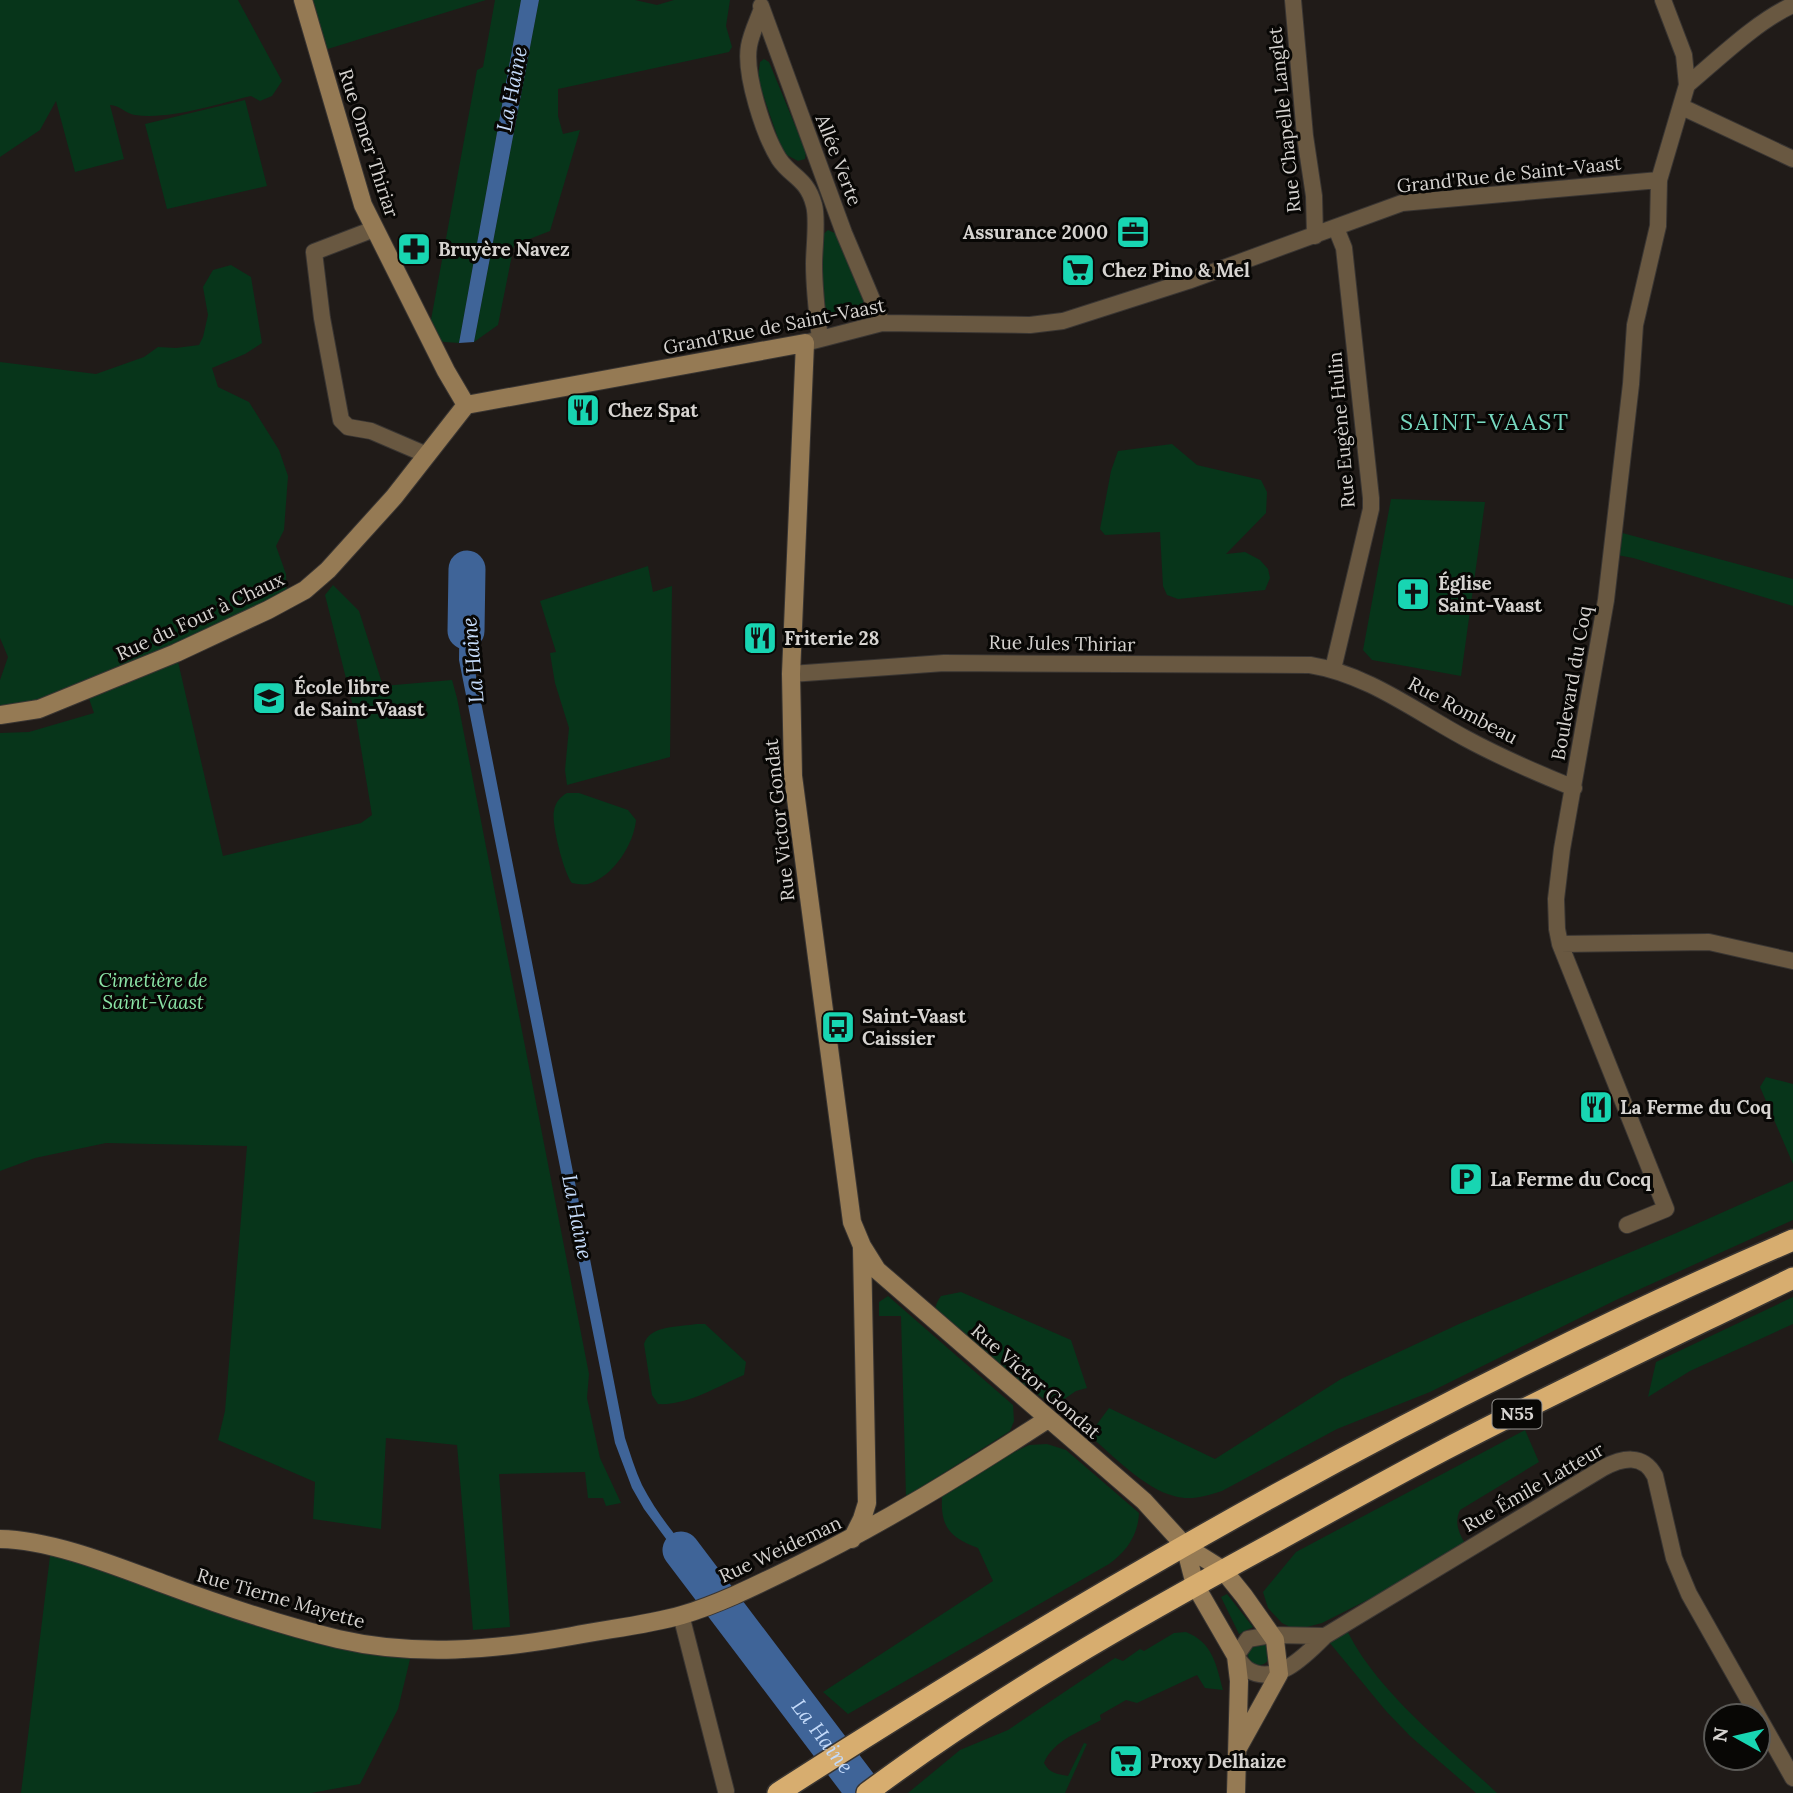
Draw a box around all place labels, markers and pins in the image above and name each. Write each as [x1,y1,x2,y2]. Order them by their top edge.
office icon: Assurance 2000 [1114,213,1152,251]
place label: Assurance 2000 [963,220,1108,244]
pharmacy icon: Bruyère Navez [395,230,433,268]
place label: Bruyère Navez [438,237,570,261]
supermarket icon: Chez Pino & Mel [1059,251,1097,289]
place label: Chez Pino & Mel [1102,258,1250,282]
restaurant icon: Chez Spat [564,391,602,429]
place label: Chez Spat [608,398,699,422]
place label: Église Saint-Vaast [1438,571,1543,617]
church icon: Église Saint-Vaast [1394,575,1432,613]
restaurant icon: Friterie 28 [741,619,779,657]
place label: Friterie 28 [784,626,880,650]
place label: École libre de Saint-Vaast [294,675,426,721]
school or university icon: École libre de Saint-Vaast [250,679,288,717]
place label: Saint-Vaast Caissier [862,1004,967,1050]
bus stop icon: Saint-Vaast Caissier [819,1008,857,1046]
restaurant icon: La Ferme du Coq [1577,1088,1615,1126]
place label: La Ferme du Coq [1620,1095,1771,1119]
parking icon: La Ferme du Cocq [1447,1160,1485,1198]
place label: La Ferme du Cocq [1490,1167,1651,1191]
supermarket icon: Proxy Delhaize [1107,1742,1145,1780]
place label: Proxy Delhaize [1150,1749,1286,1773]

